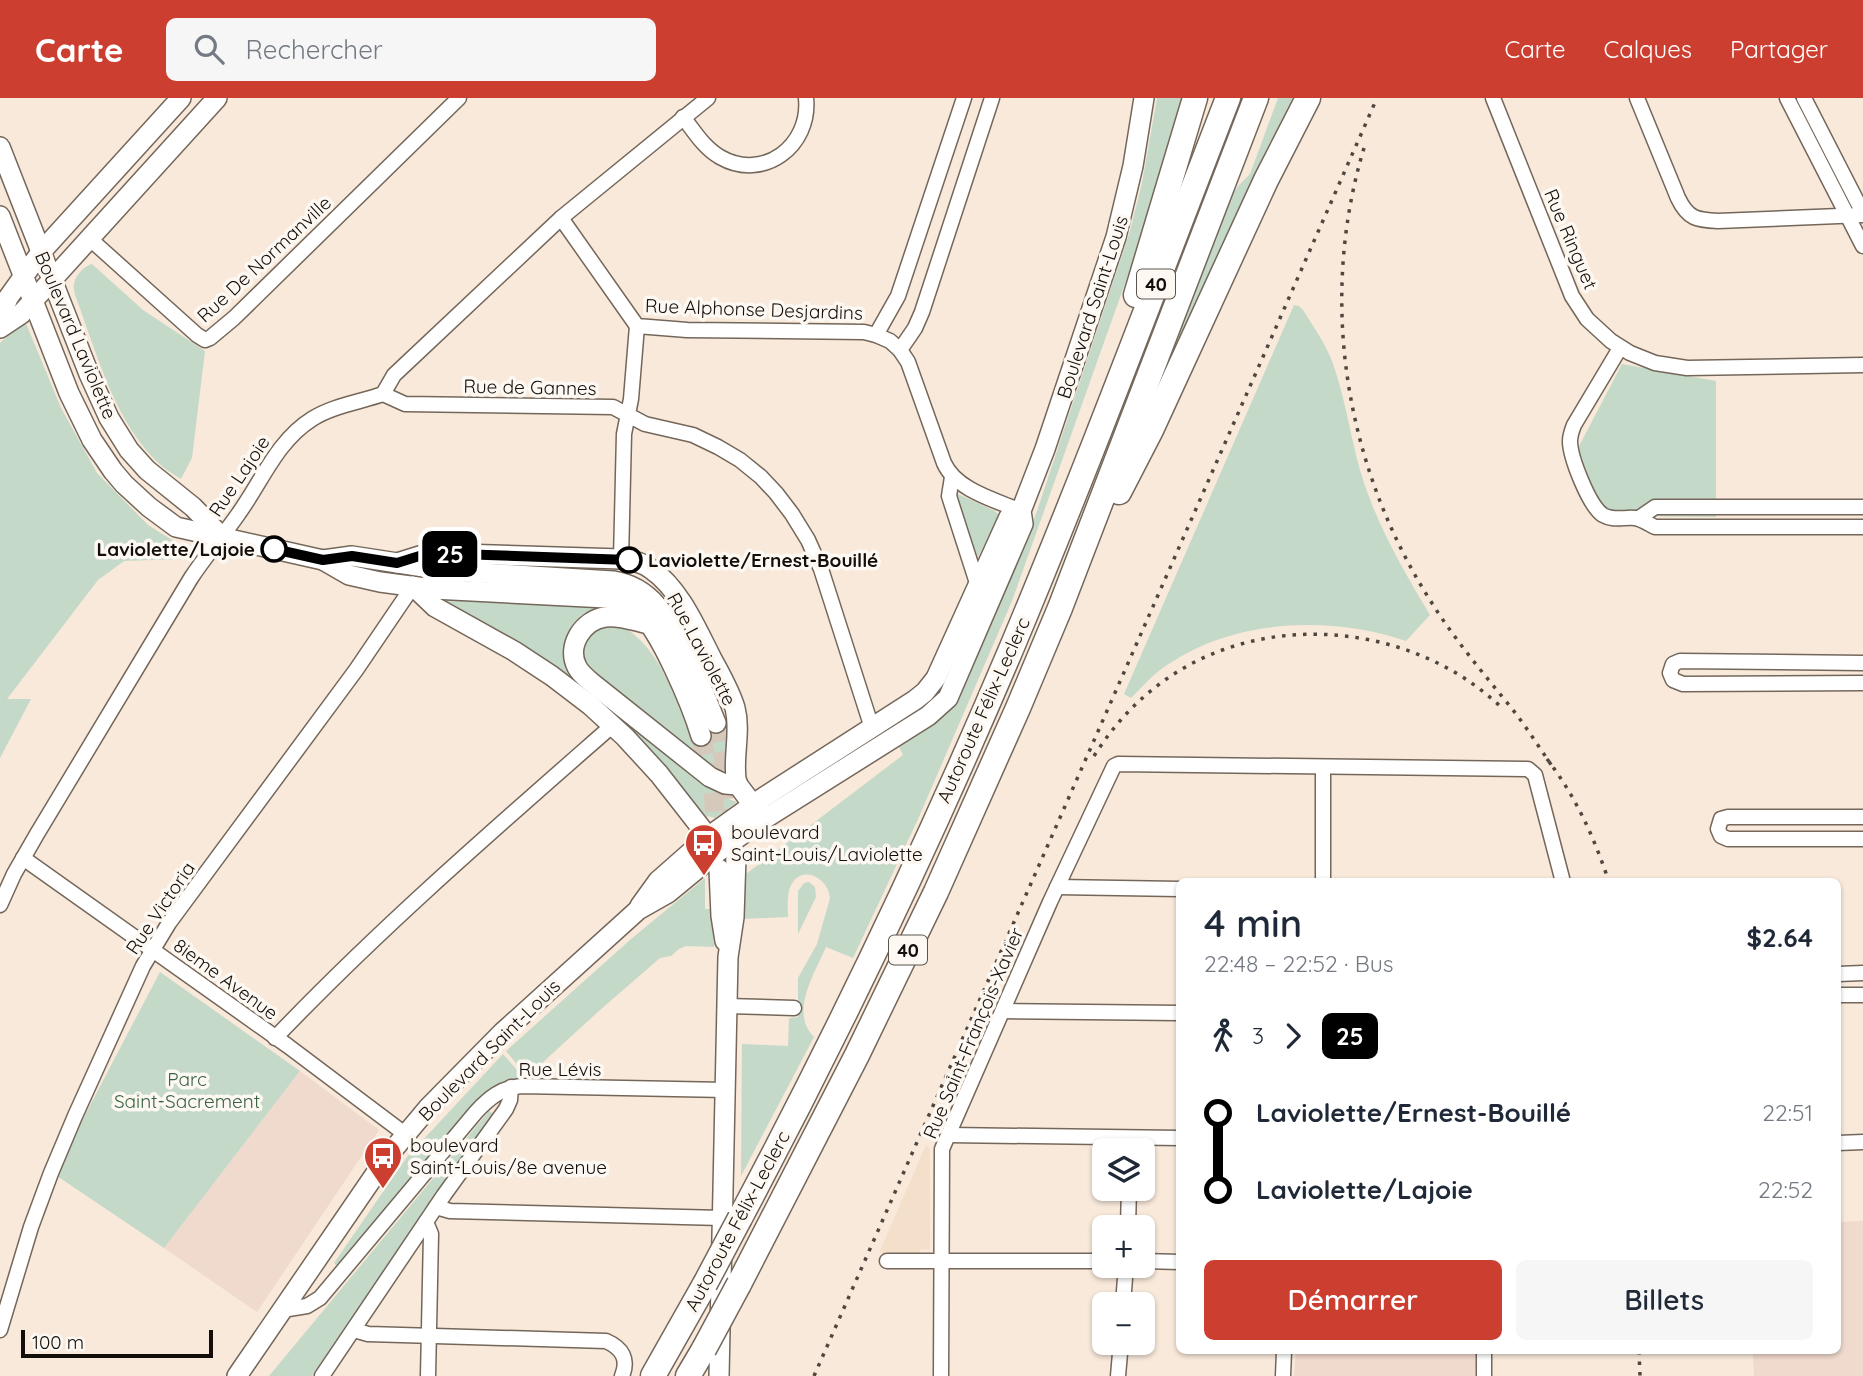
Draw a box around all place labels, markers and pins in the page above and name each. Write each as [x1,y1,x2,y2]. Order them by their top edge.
marker: Laviolette/Lajoie [261,536,287,562]
place label: Laviolette/Lajoie [97,537,255,561]
marker: Laviolette/Ernest-Bouillé [616,547,642,573]
place label: Laviolette/Ernest-Bouillé [648,548,878,572]
place label: boulevard Saint-Louis/Laviolette [731,820,923,866]
bus stop icon: boulevard Saint-Louis/Laviolette [683,822,725,877]
place label: boulevard Saint-Louis/8e avenue [410,1133,607,1179]
bus stop icon: boulevard Saint-Louis/8e avenue [362,1135,404,1190]

